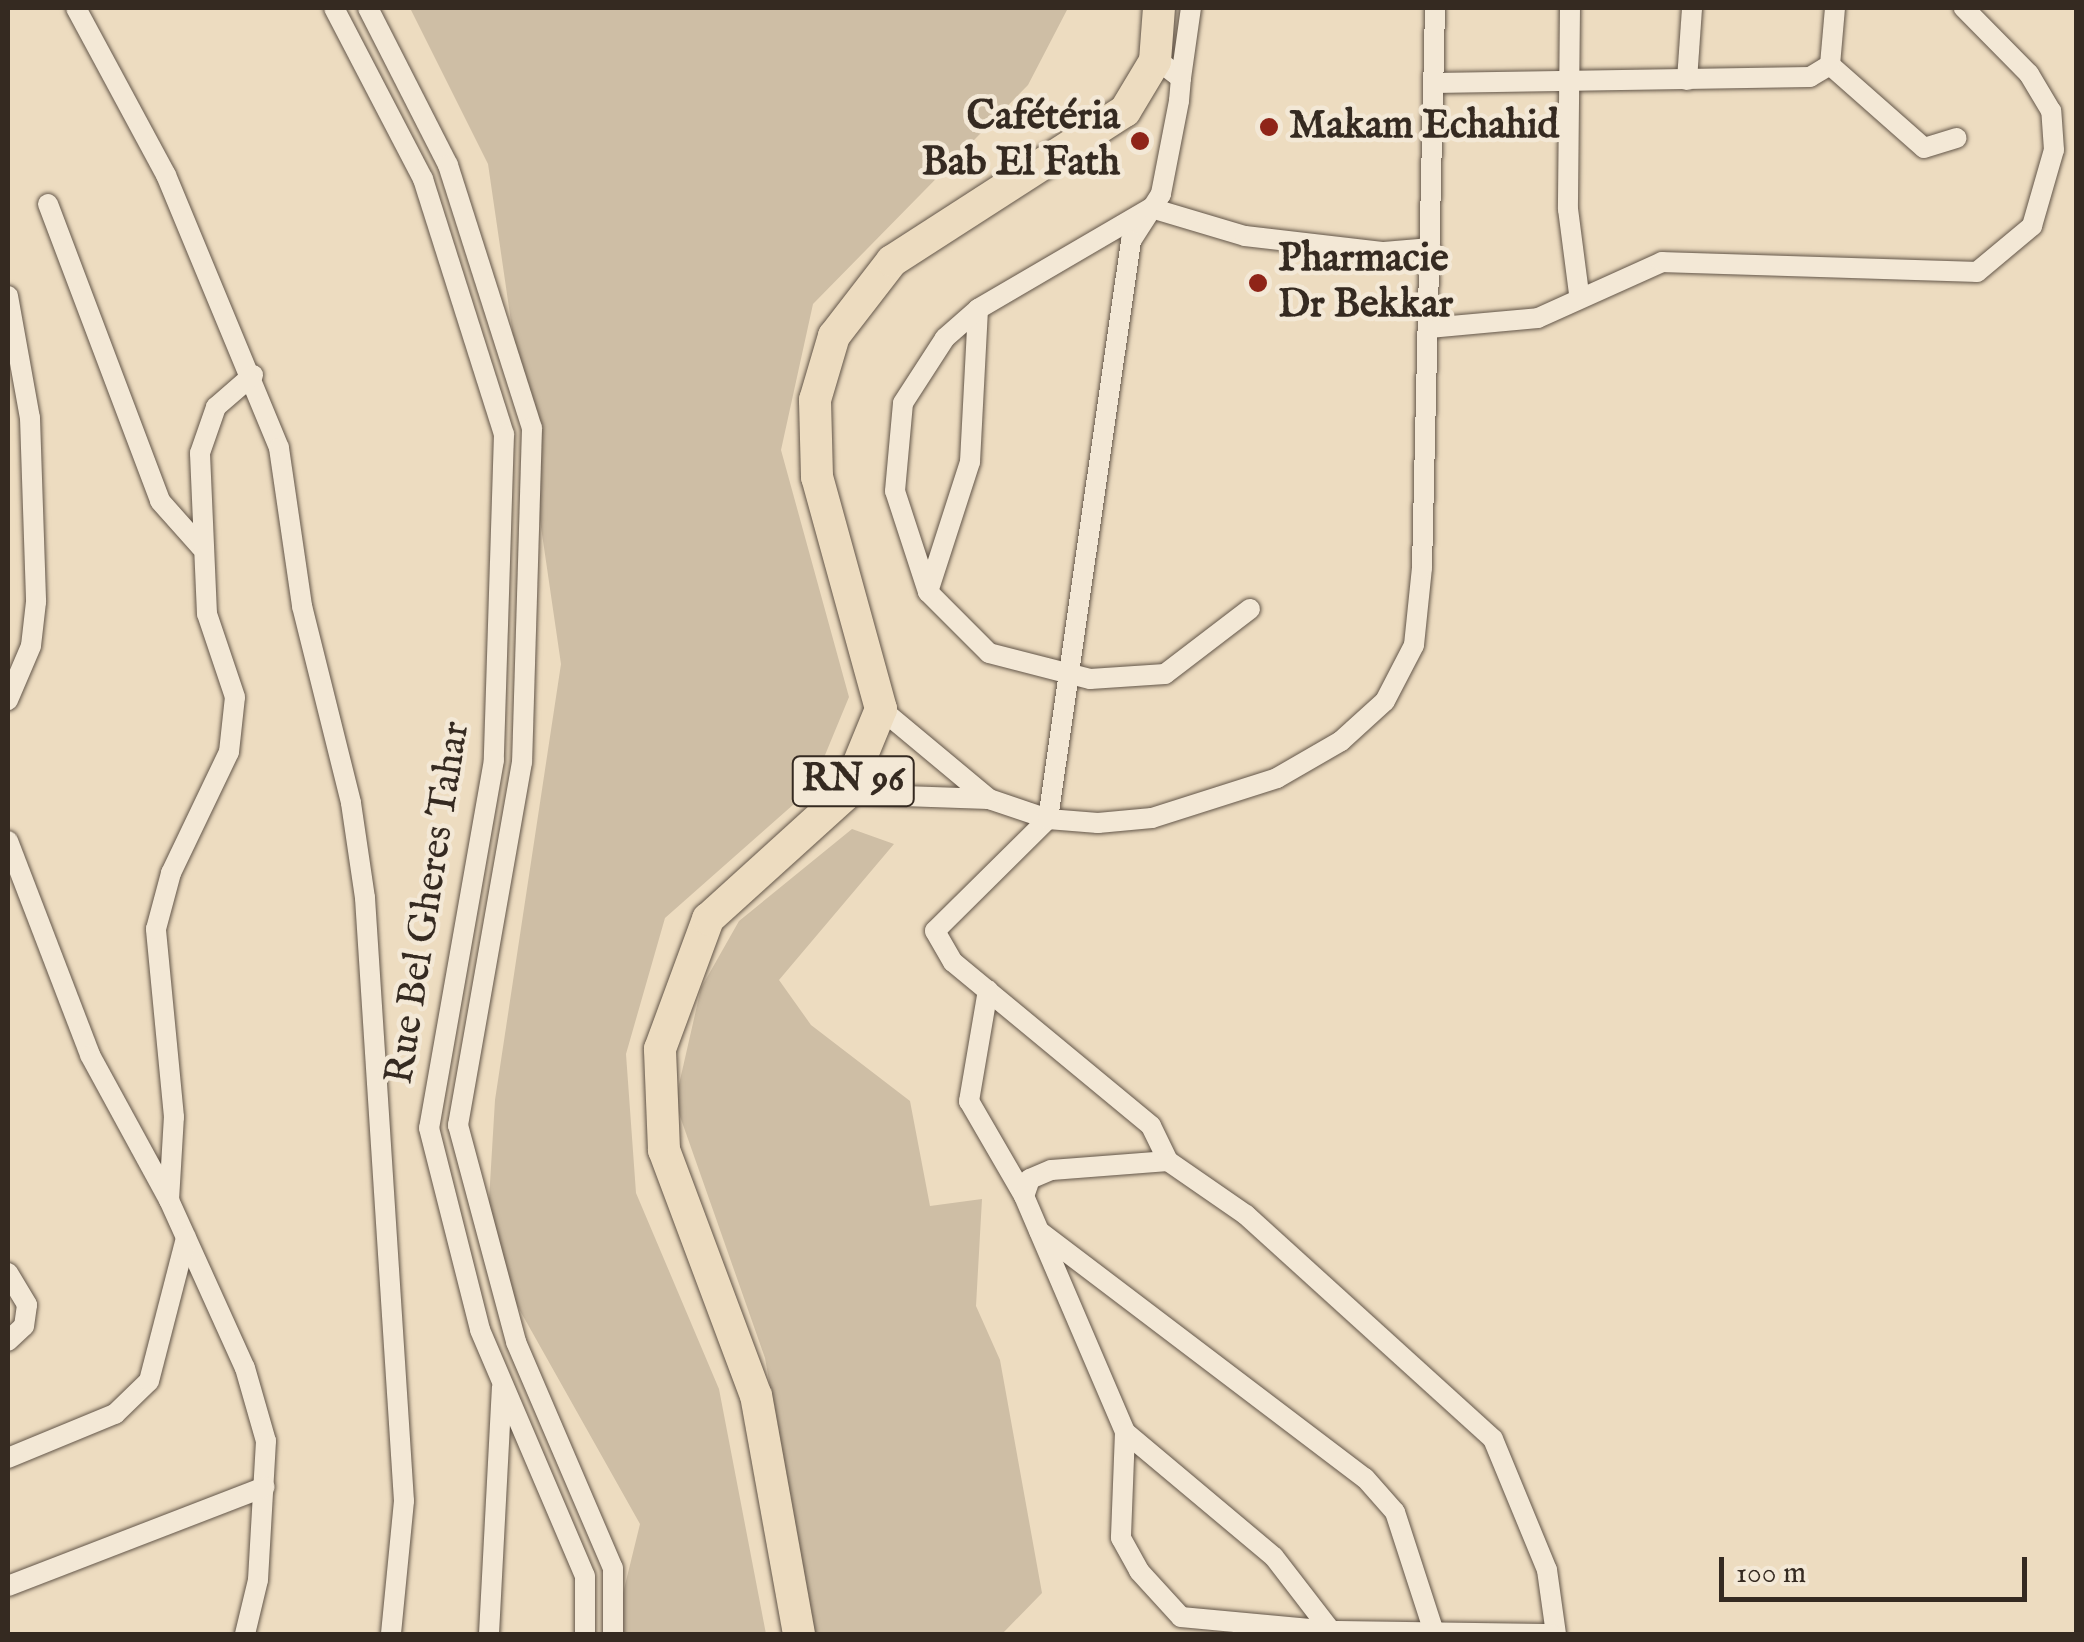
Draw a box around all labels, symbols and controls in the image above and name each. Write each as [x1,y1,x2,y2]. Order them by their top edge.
place label: Cafétéria Bab El Fath [922,94,1120,188]
place label: Makam Echahid [1289,103,1559,151]
marker: Makam Echahid [1258,116,1280,138]
marker: Cafétéria Bab El Fath [1129,130,1151,152]
place label: Pharmacie Dr Bekkar [1278,236,1453,330]
marker: Pharmacie Dr Bekkar [1247,272,1269,294]
street label: Rue Bel Gheres Tahar [377,718,481,1088]
road number: RN 96 [790,748,916,814]
scale bar [1724,1537,2032,1599]
text: 100 m [1736,1555,1806,1593]

